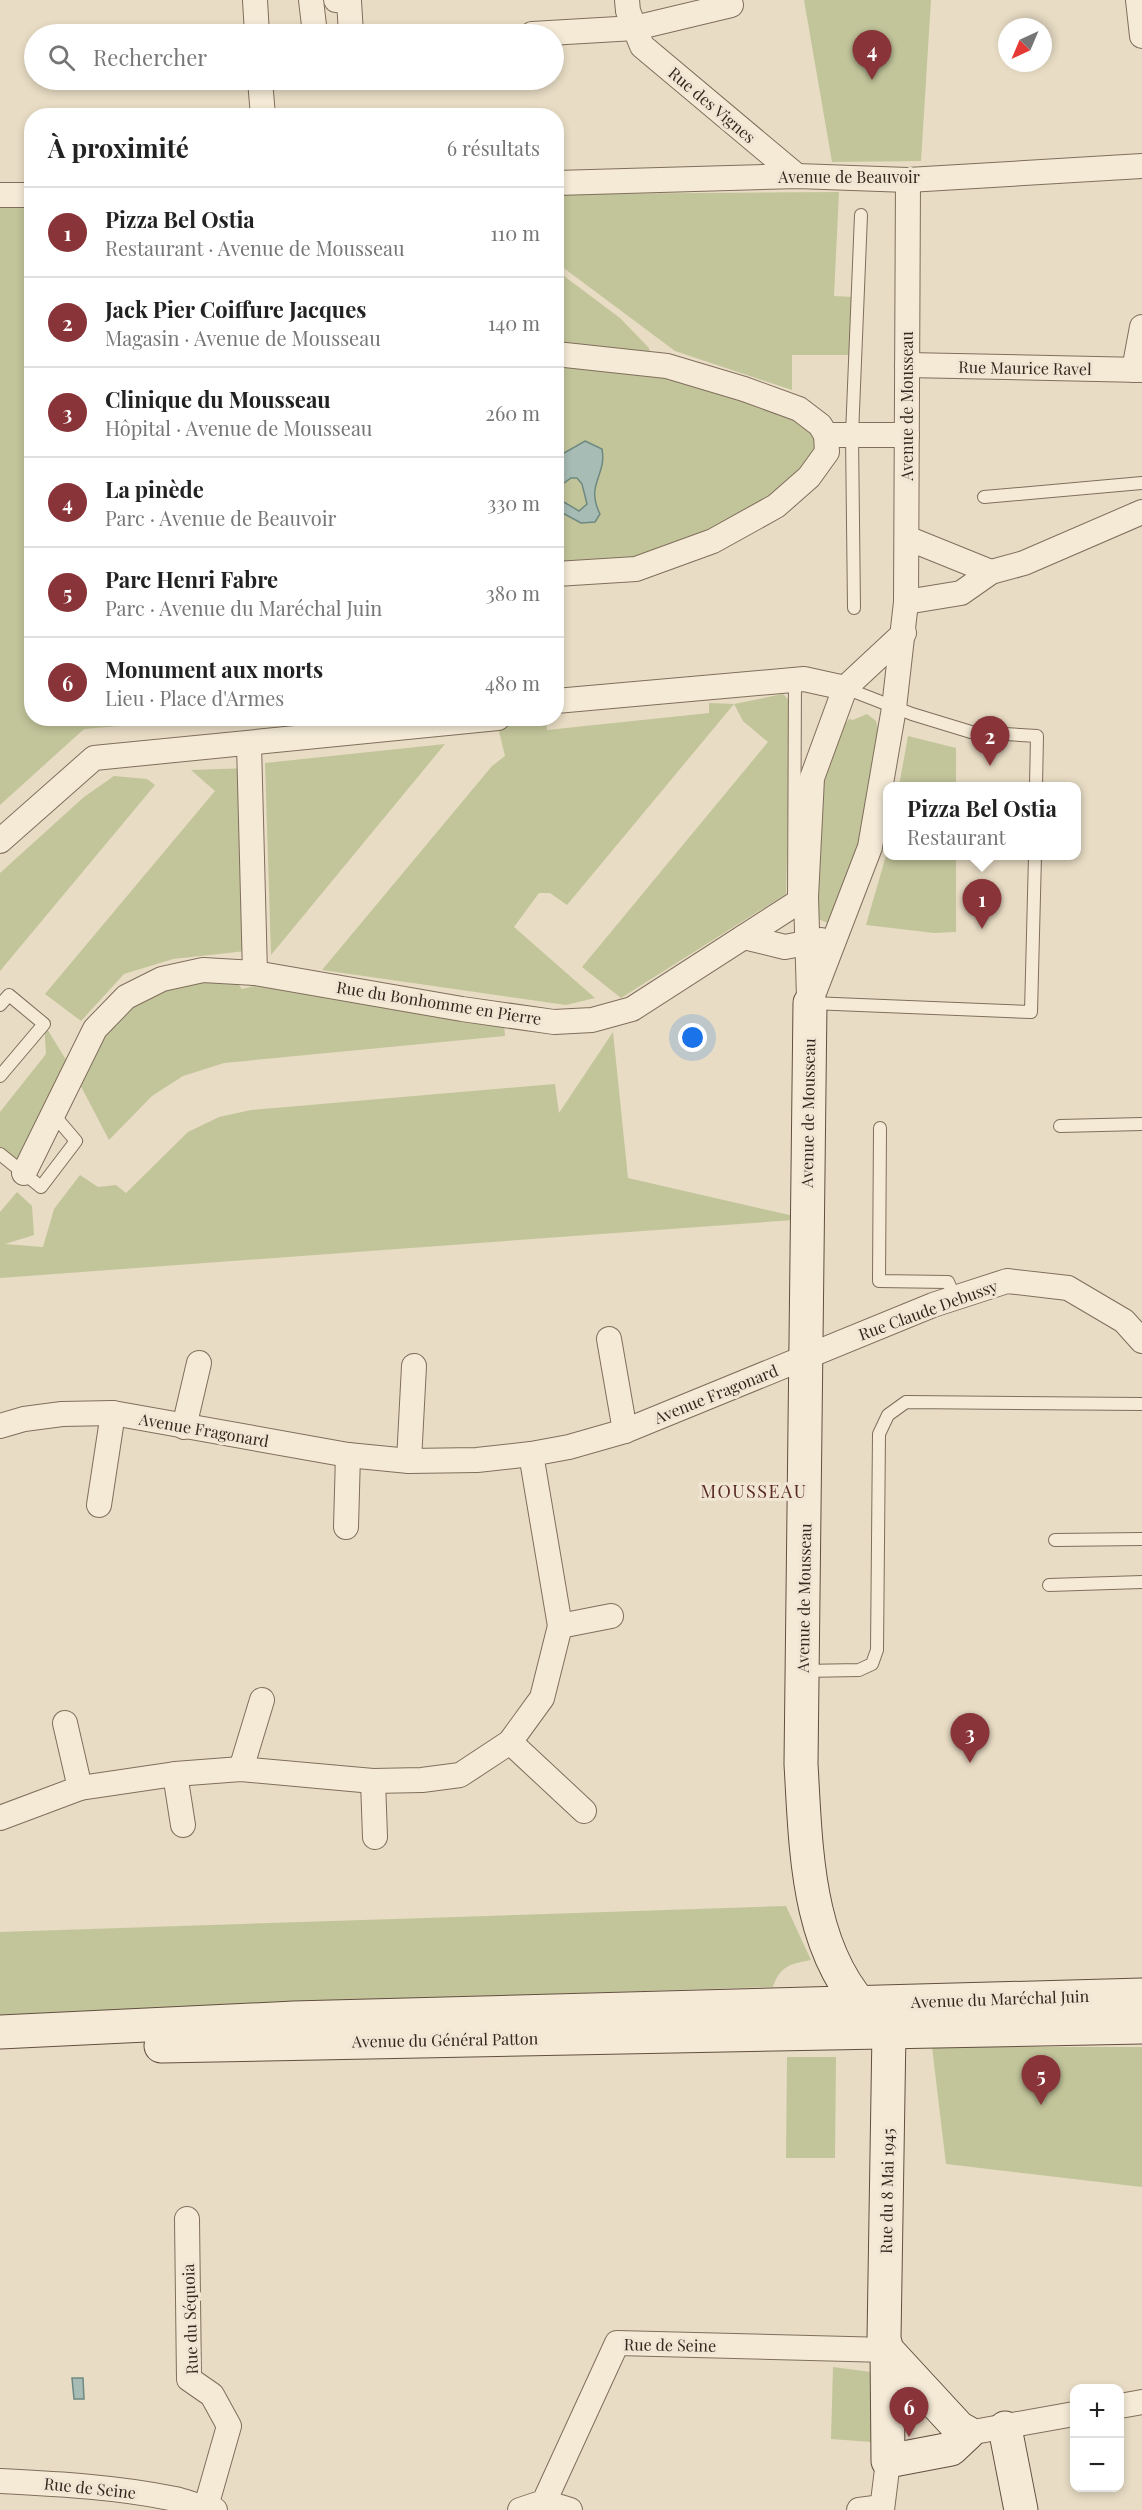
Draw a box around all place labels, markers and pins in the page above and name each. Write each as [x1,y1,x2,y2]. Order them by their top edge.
pin: 4 [852,31,892,80]
pin: 2 [970,716,1010,766]
pin: 1 [962,880,1002,929]
pin: 3 [950,1714,990,1763]
pin: 5 [1022,2056,1060,2105]
pin: 6 [890,2388,928,2437]

